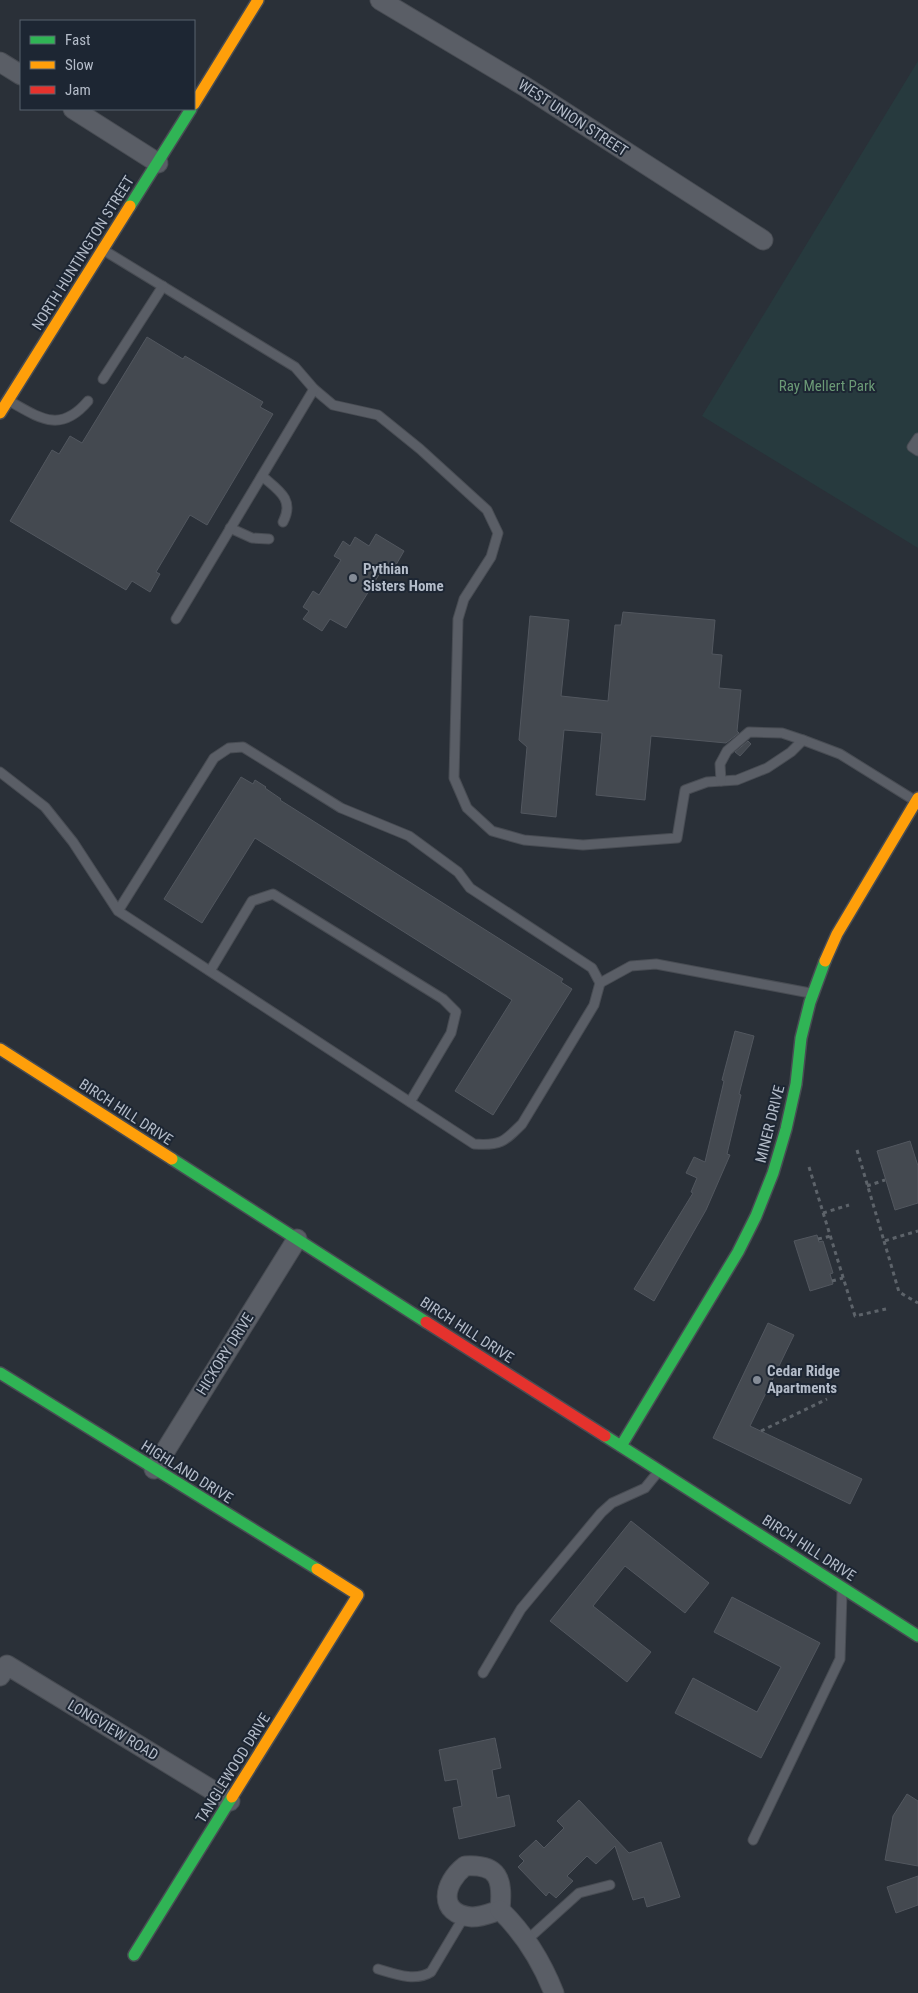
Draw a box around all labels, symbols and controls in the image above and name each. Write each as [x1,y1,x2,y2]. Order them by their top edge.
legend [20,20,195,110]
text: Fast [65,31,90,49]
text: Slow [65,56,94,74]
street label: WEST UNION STREET [515,76,631,160]
text: Jam [65,81,91,99]
street label: NORTH HUNTINGTON STREET [28,172,138,333]
park label: Ray Mellert Park [779,377,876,395]
place label: Pythian Sisters Home [363,560,444,595]
marker: Pythian Sisters Home [347,572,359,584]
street label: BIRCH HILL DRIVE [76,1075,176,1149]
street label: MINER DRIVE [752,1083,788,1165]
street label: BIRCH HILL DRIVE [417,1293,517,1367]
street label: HICKORY DRIVE [193,1310,257,1398]
place label: Cedar Ridge Apartments [767,1362,840,1397]
marker: Cedar Ridge Apartments [751,1374,763,1386]
street label: HIGHLAND DRIVE [138,1437,236,1507]
street label: BIRCH HILL DRIVE [759,1511,859,1585]
street label: LONGVIEW ROAD [64,1696,162,1764]
street label: TANGLEWOOD DRIVE [192,1710,274,1826]

